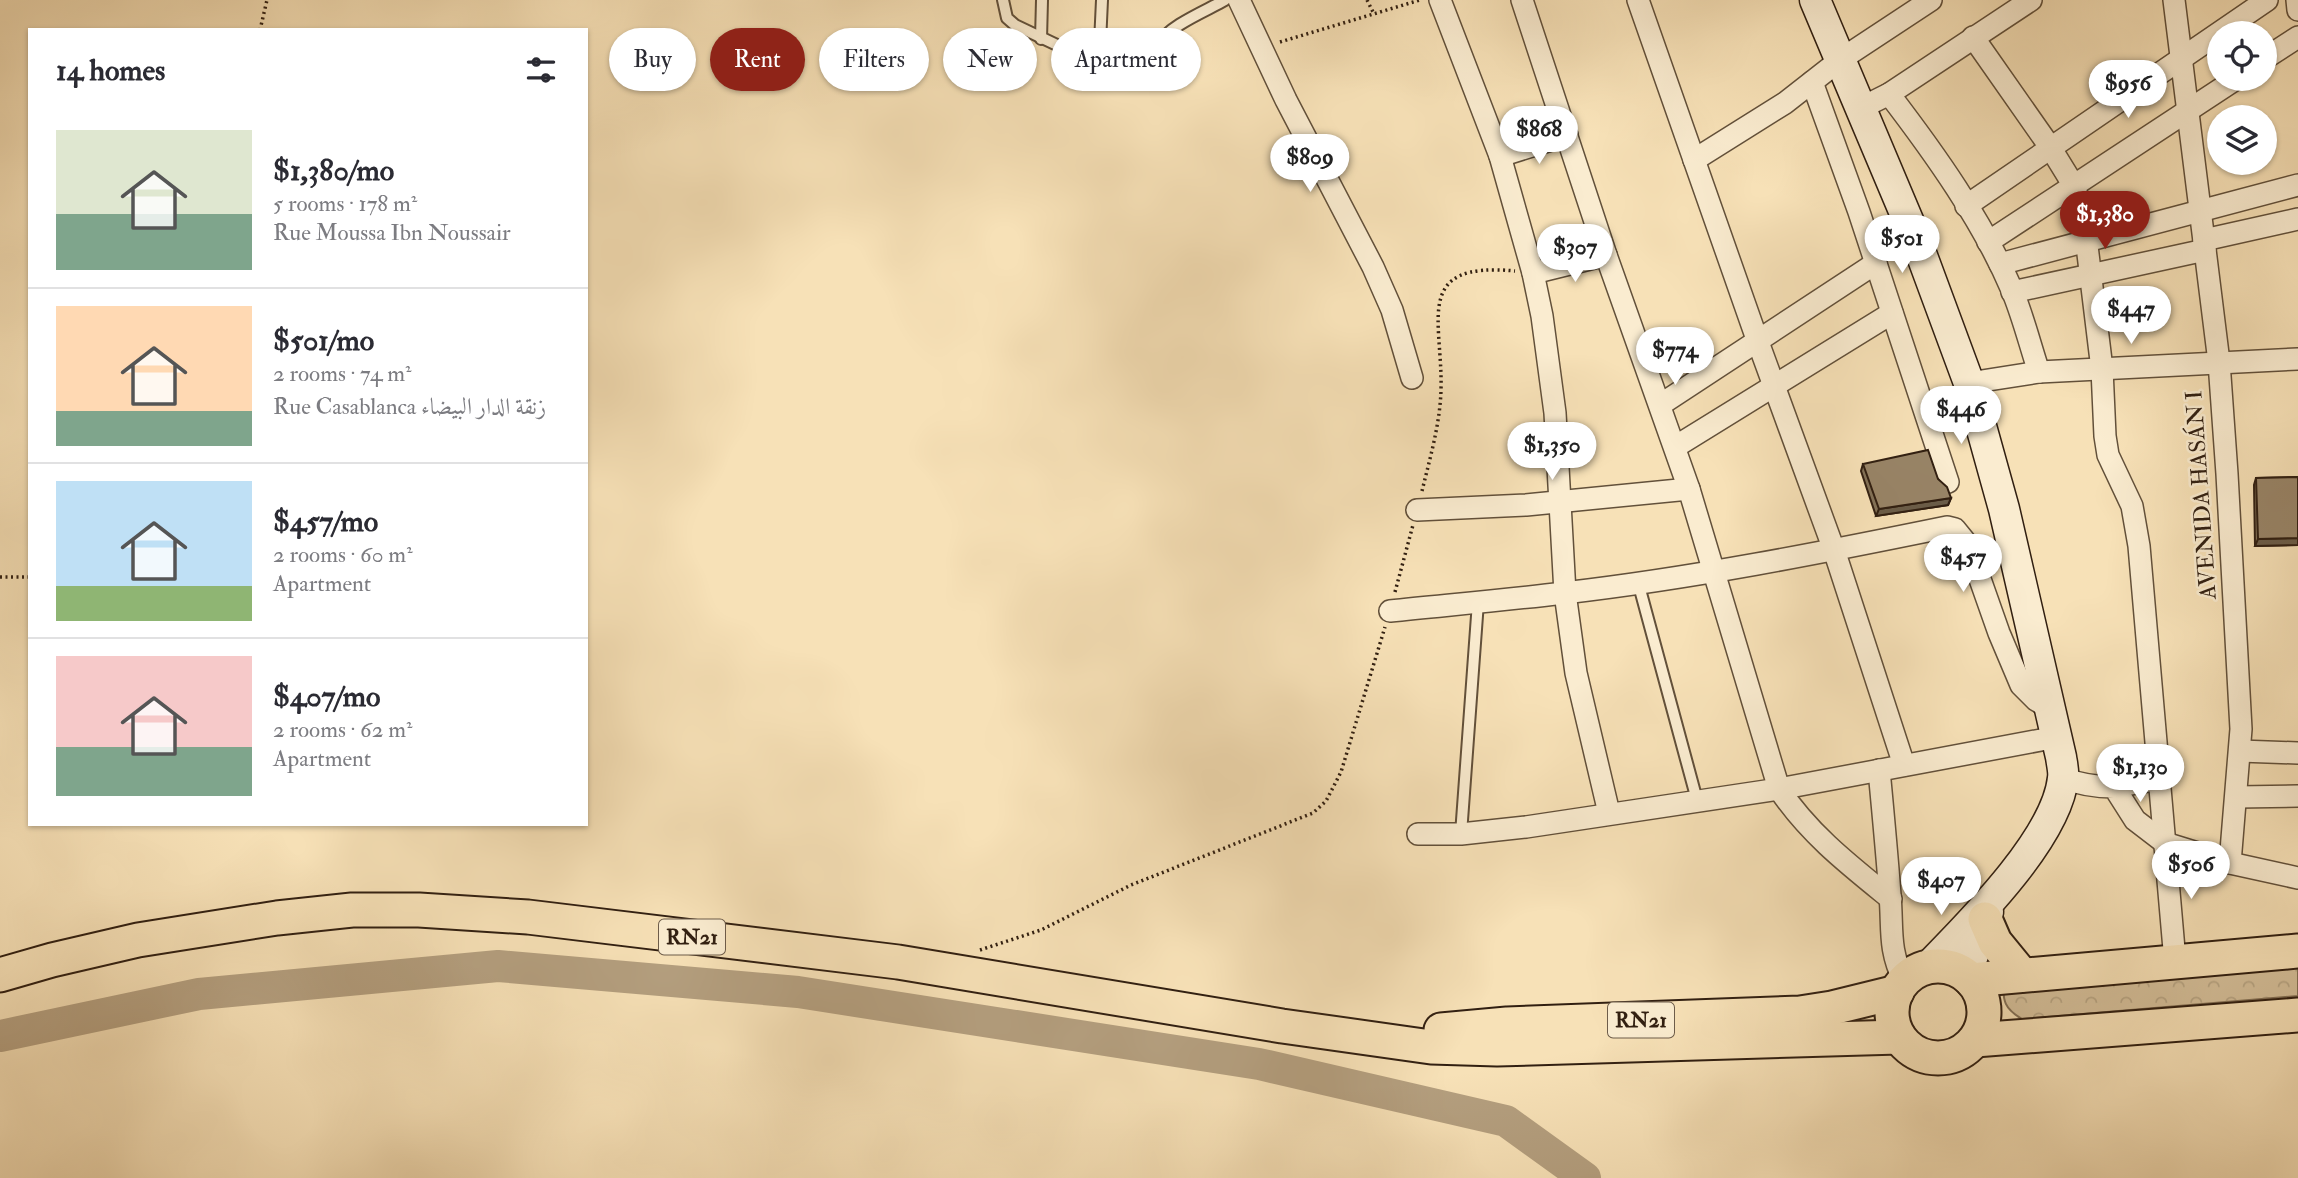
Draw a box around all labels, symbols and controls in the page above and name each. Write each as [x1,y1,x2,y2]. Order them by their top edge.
map controls [2207,21,2277,175]
button: locate [2207,21,2277,91]
chip: Buy [609,28,696,91]
chip: Rent [710,28,805,91]
chip: Filters [819,28,929,91]
chip: New [943,28,1037,91]
chip: Apartment [1051,28,1201,91]
icon: filters [522,51,560,89]
text: 14 homes [56,52,165,89]
pin: $956 [2087,60,2169,120]
text: $956 [2105,68,2151,97]
button: layers [2207,105,2277,175]
pin: $868 [1498,106,1580,166]
text: $868 [1516,114,1562,143]
pin: $809 [1269,134,1351,194]
text: $809 [1286,142,1334,171]
text: $1,380/mo [273,152,394,189]
icon: home [112,158,196,242]
text: 5 rooms · 178 m² [273,189,417,218]
pin: $1,380 [2048,191,2162,251]
text: $1,380 [2076,199,2134,228]
pin: $501 [1861,216,1943,275]
text: Rue Moussa Ibn Noussair [273,218,511,247]
text: $501 [1881,223,1923,252]
pin: $307 [1534,224,1616,284]
text: $307 [1553,232,1597,261]
pin: $447 [2090,286,2172,346]
text: $447 [2107,294,2155,323]
text: $501/mo [273,322,374,359]
pin: $774 [1634,328,1716,387]
icon: home [112,334,196,418]
text: $774 [1652,335,1698,364]
text: 2 rooms · 74 m² [273,359,412,388]
pin: $446 [1920,386,2002,446]
street label: AVENIDA HASÁN I [2179,390,2223,601]
text: Rue Casablanca زنقة الدار البيضاء [273,392,546,421]
text: $446 [1936,394,1986,423]
pin: $1,350 [1495,422,1609,482]
text: $1,350 [1523,430,1581,459]
text: $457/mo [273,503,378,540]
icon: home [112,509,196,593]
pin: $457 [1922,534,2004,594]
text: 2 rooms · 60 m² [273,540,413,569]
text: $457 [1940,542,1986,571]
text: Apartment [273,569,371,598]
text: $407/mo [273,678,380,715]
icon: home [112,684,196,768]
text: 2 rooms · 62 m² [273,715,412,744]
text: Apartment [273,744,371,773]
pin: $1,130 [2083,744,2197,804]
text: $1,130 [2112,752,2168,781]
pin: $506 [2150,842,2232,901]
text: $506 [2168,849,2214,878]
pin: $407 [1900,858,1982,917]
text: $407 [1917,865,1965,894]
road number: RN21 [659,920,725,954]
road number: RN21 [1608,1002,1674,1038]

